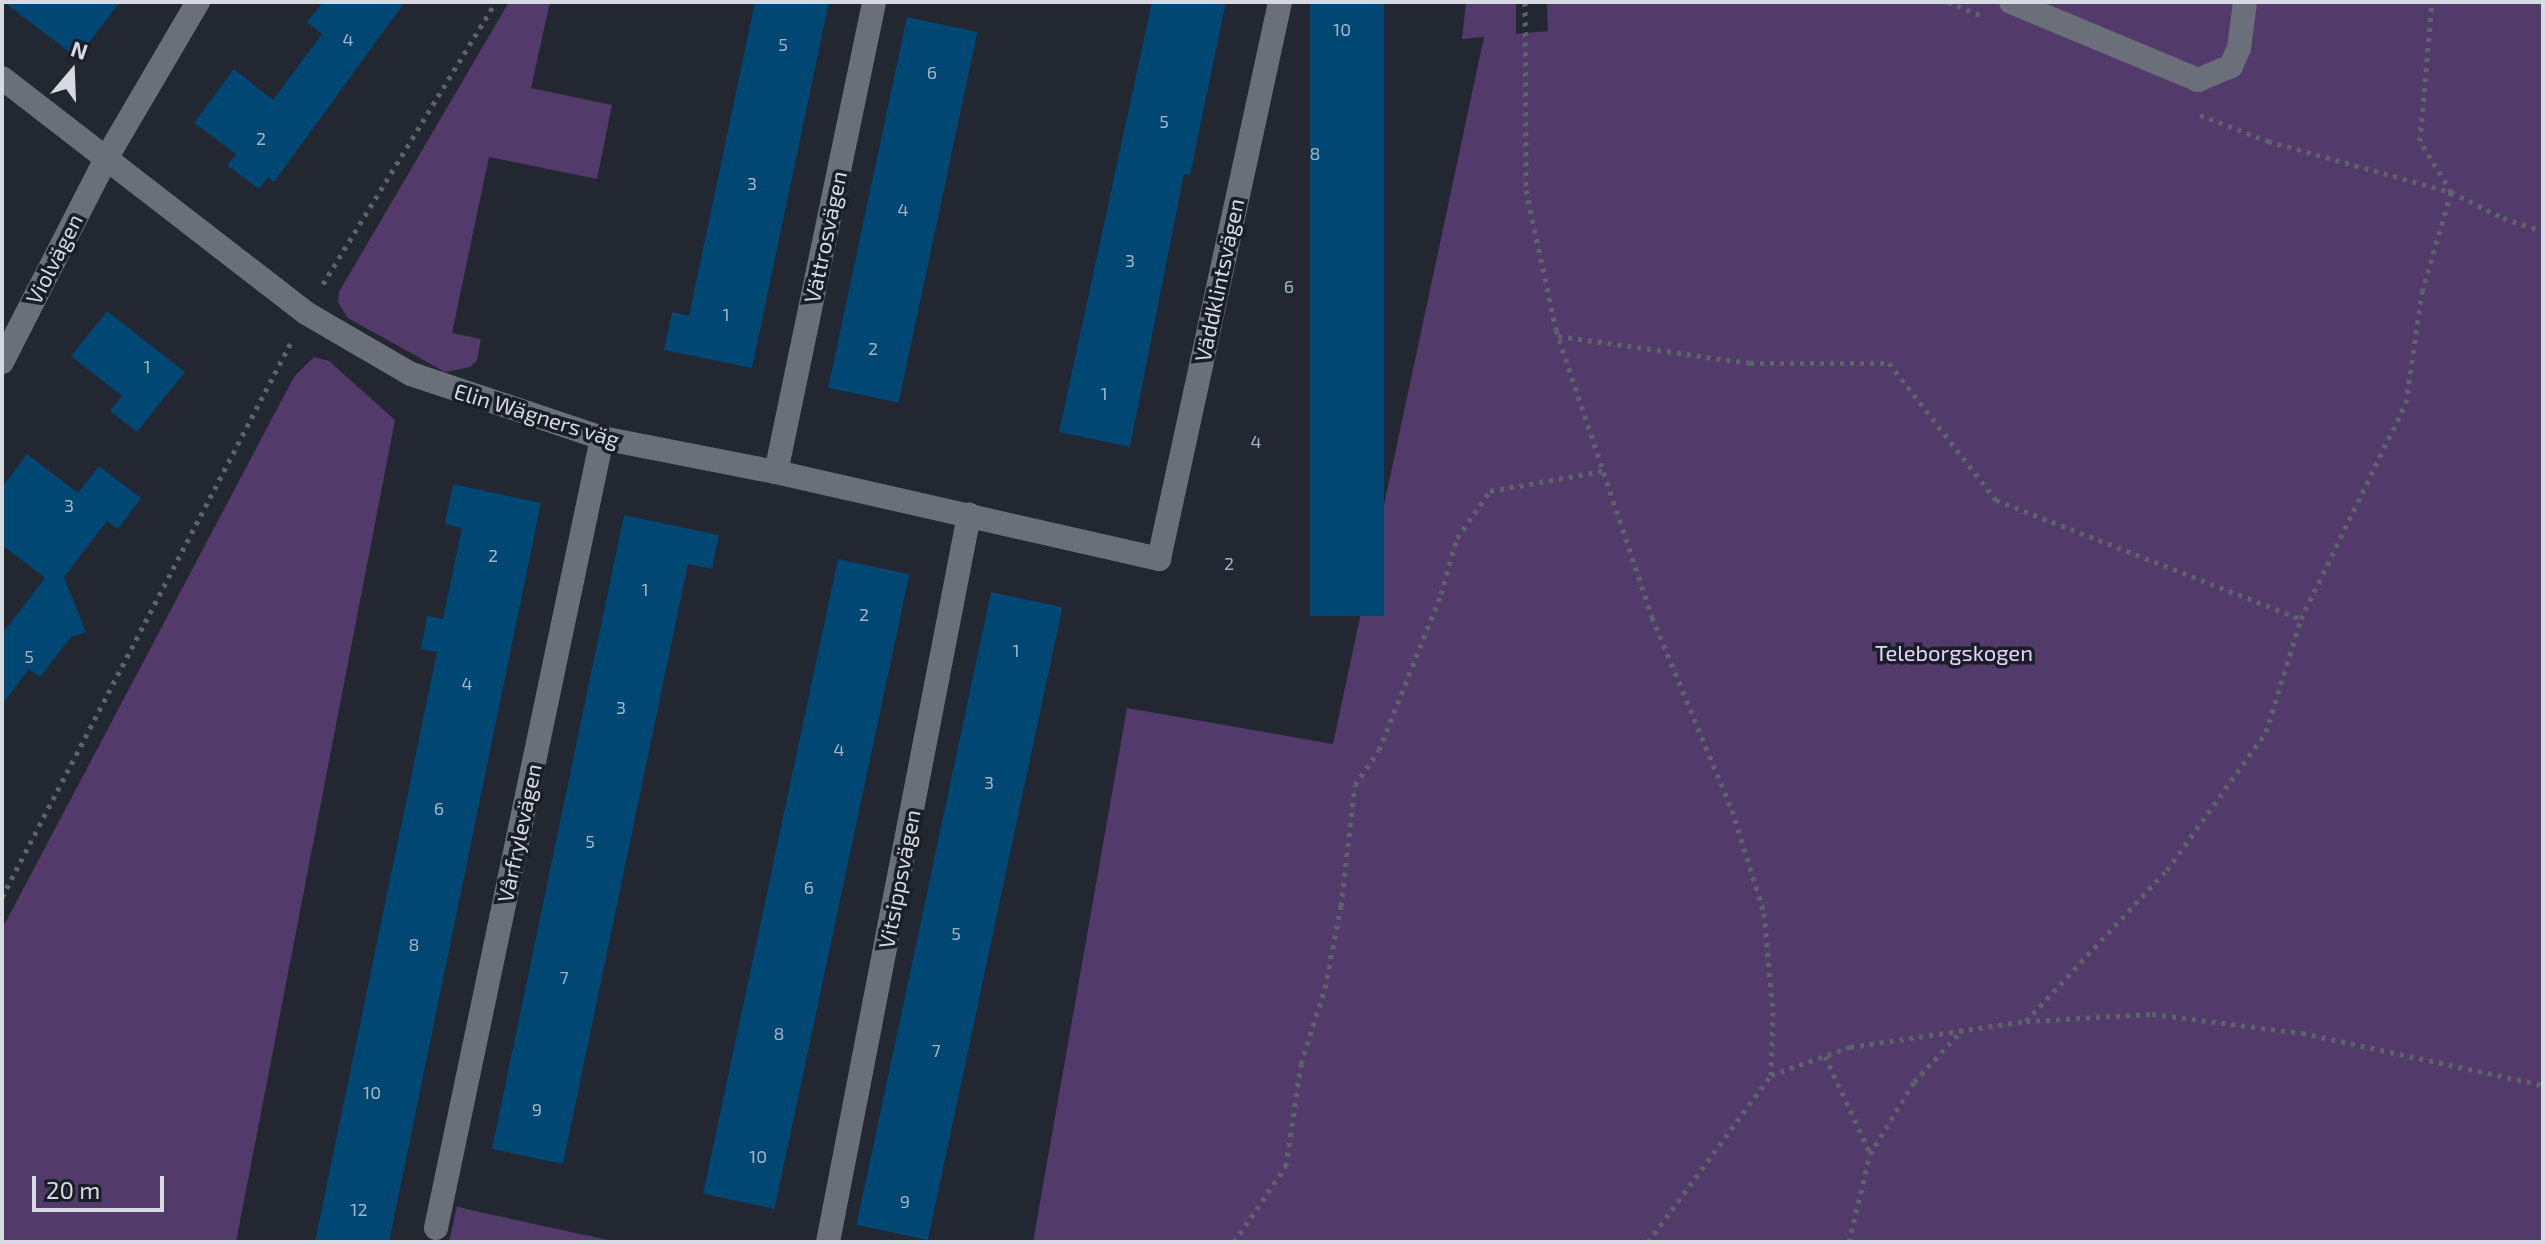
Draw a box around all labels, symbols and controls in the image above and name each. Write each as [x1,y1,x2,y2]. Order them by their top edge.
house number: 10 [1333,18,1351,40]
house number: 4 [342,28,354,50]
north arrow [32,32,112,112]
house number: 5 [778,33,788,55]
text: N [68,34,92,64]
house number: 6 [927,61,937,83]
house number: 5 [1159,110,1169,132]
house number: 2 [256,127,266,149]
house number: 8 [1310,142,1320,164]
street label: Vättrosvägen [798,169,852,305]
house number: 3 [747,172,757,194]
street label: Väddklintsvägen [1189,196,1249,364]
house number: 4 [897,198,909,220]
street label: Violvägen [20,209,88,309]
house number: 3 [1125,249,1135,271]
house number: 6 [1284,275,1294,297]
house number: 1 [722,303,730,325]
house number: 2 [868,337,878,359]
house number: 1 [143,355,151,377]
street label: Elin Wägners väg [451,377,623,453]
house number: 1 [1100,382,1108,404]
house number: 4 [1250,430,1262,452]
house number: 3 [64,494,74,516]
house number: 2 [488,544,498,566]
house number: 2 [1224,552,1234,574]
house number: 1 [641,578,649,600]
house number: 2 [859,603,869,625]
house number: 1 [1012,639,1020,661]
park label: Teleborgskogen [1875,640,2033,666]
house number: 5 [24,645,34,667]
house number: 4 [461,672,473,694]
house number: 3 [616,696,626,718]
house number: 4 [833,738,845,760]
street label: Vårfrylevägen [491,761,547,905]
house number: 3 [984,771,994,793]
house number: 6 [434,797,444,819]
street label: Vitsippsvägen [873,807,925,951]
house number: 5 [585,830,595,852]
house number: 6 [804,876,814,898]
house number: 5 [951,922,961,944]
house number: 8 [409,933,419,955]
house number: 7 [559,966,569,988]
house number: 8 [774,1022,784,1044]
house number: 7 [931,1039,941,1061]
house number: 10 [363,1081,381,1103]
house number: 9 [532,1098,542,1120]
house number: 10 [749,1145,767,1167]
scale bar [36,1160,168,1210]
text: 20 m [46,1175,100,1204]
house number: 9 [900,1190,910,1212]
house number: 12 [350,1198,368,1220]

